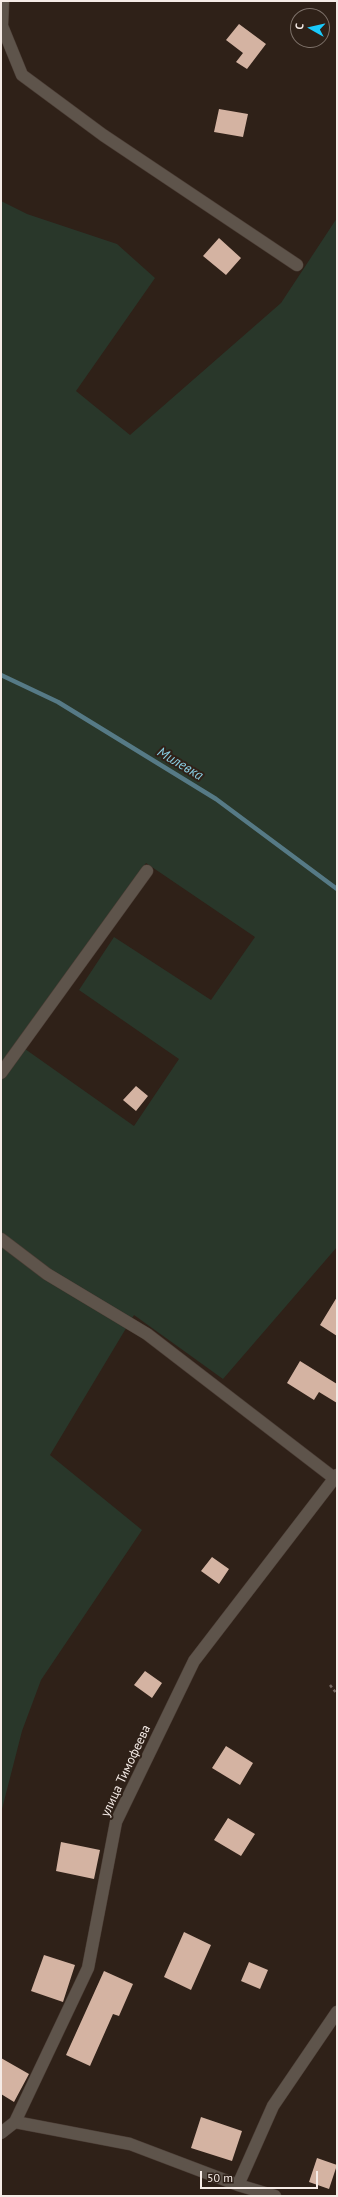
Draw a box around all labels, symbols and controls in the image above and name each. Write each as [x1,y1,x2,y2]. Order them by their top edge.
north arrow [290,8,330,48]
text: С [292,22,306,30]
water label: Милевка [154,744,206,784]
street label: улица Тимофеева [98,1723,154,1819]
scale bar [202,2163,320,2189]
text: 50 m [207,2170,233,2185]

